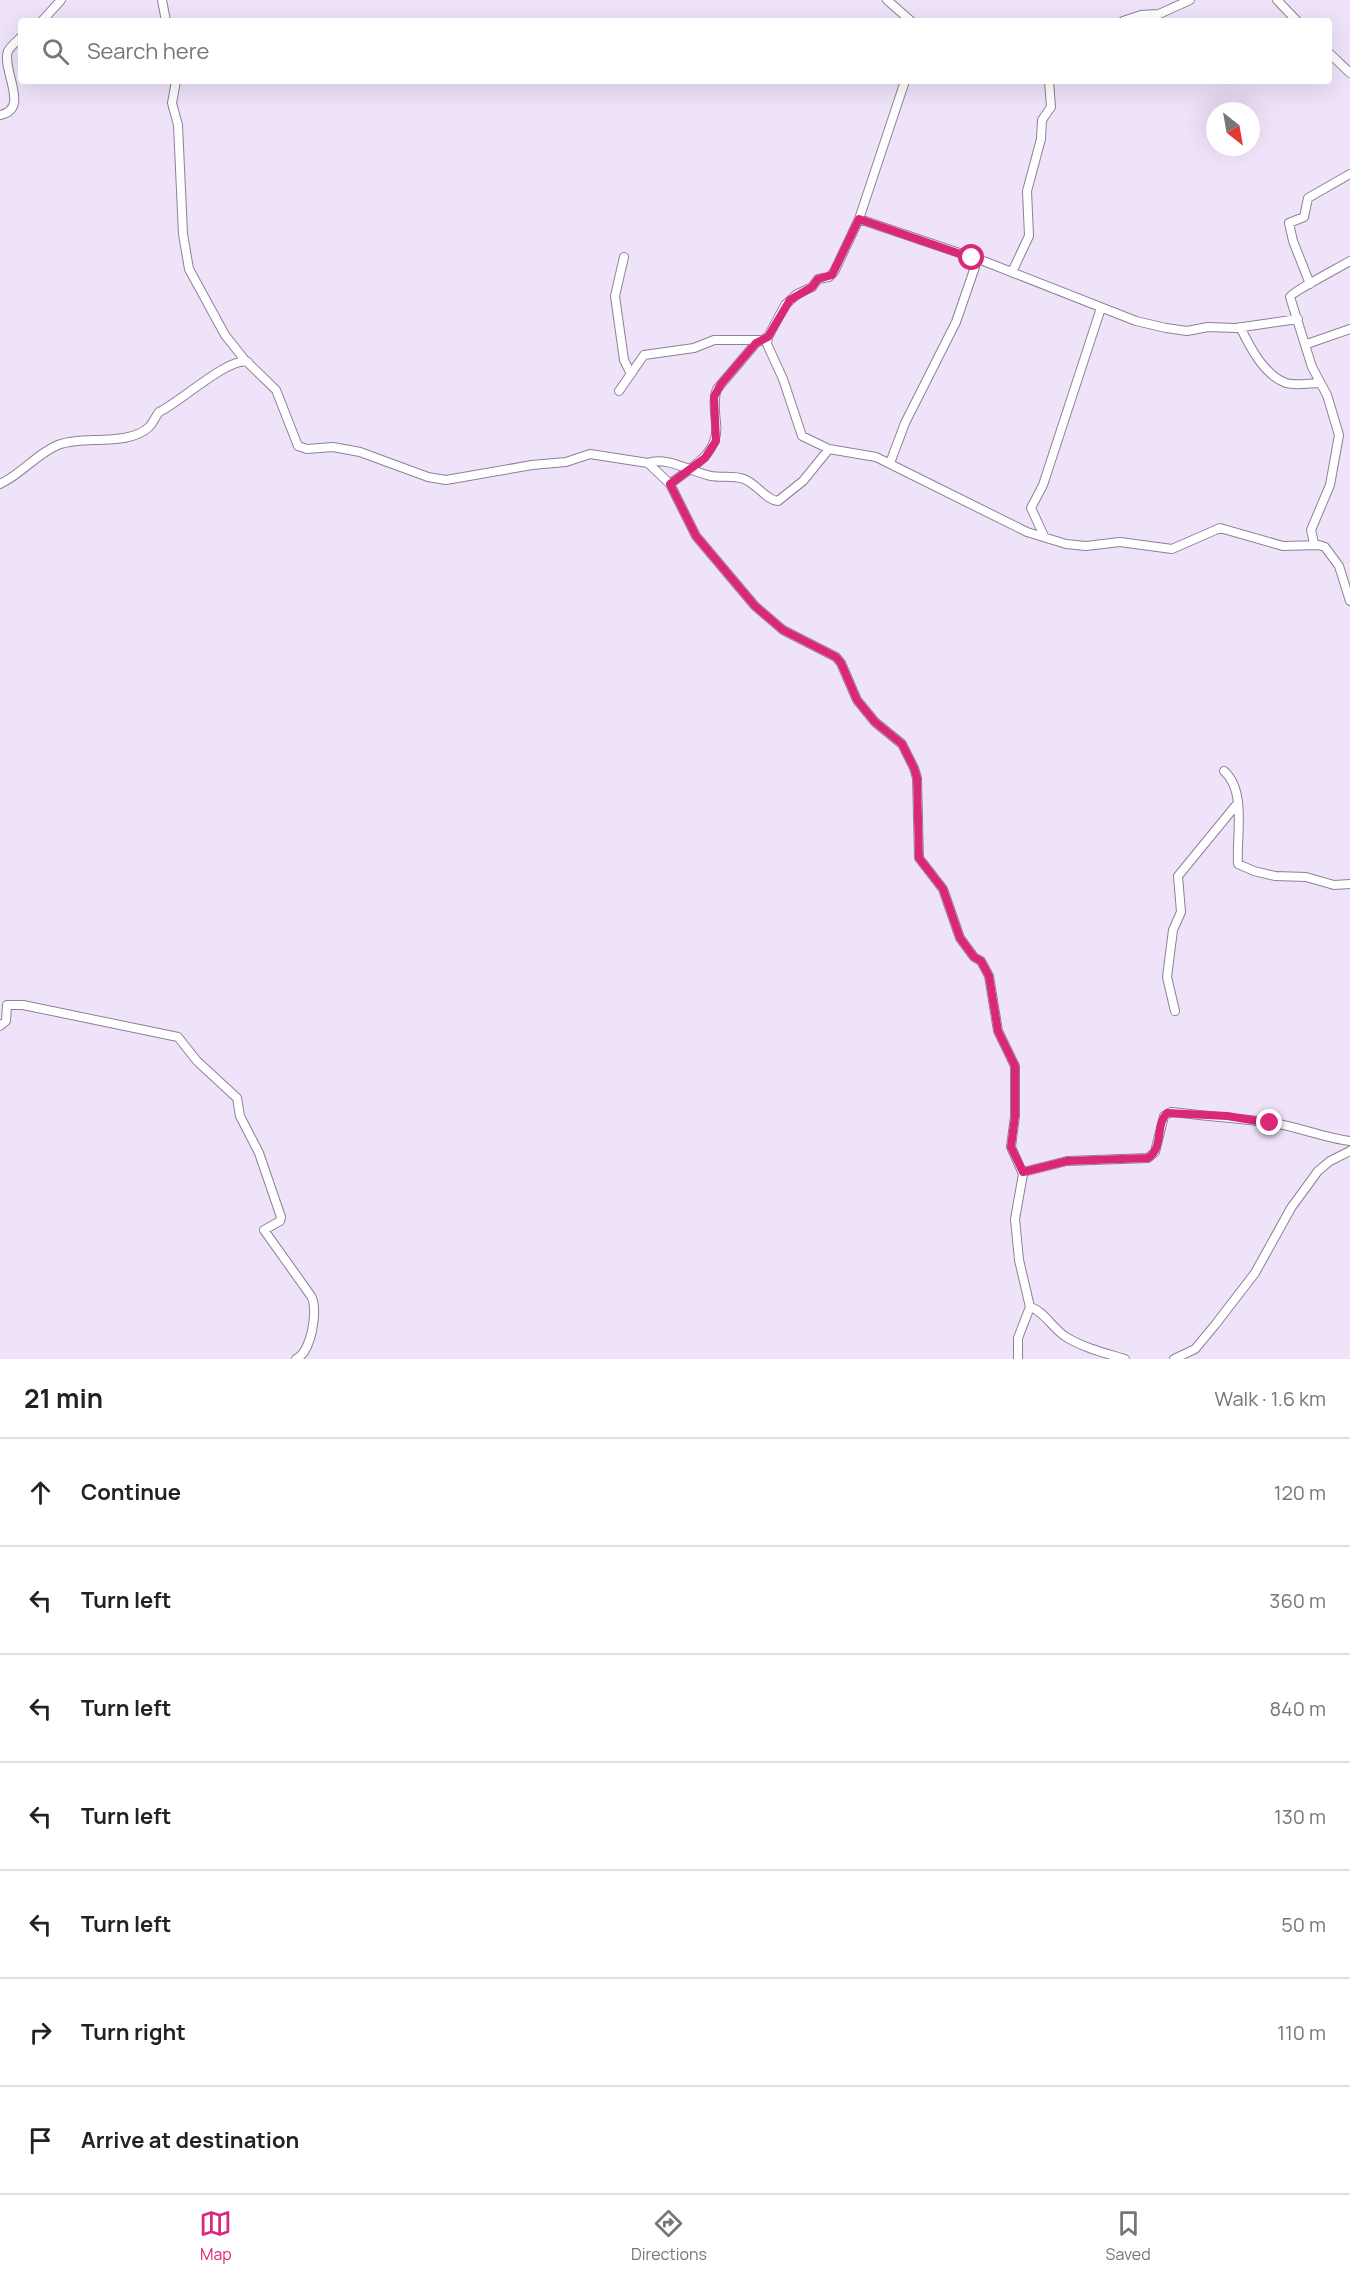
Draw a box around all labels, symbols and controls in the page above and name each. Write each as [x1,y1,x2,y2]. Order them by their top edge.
search box [18,18,1332,84]
icon: search [39,35,72,68]
text: Search here [87,36,209,66]
north arrow [1206,102,1260,156]
route start [958,244,984,270]
route end [1256,1109,1282,1135]
text: 21 min [24,1380,103,1416]
text: Walk · 1.6 km [1215,1385,1326,1412]
icon: ahead [24,1476,57,1509]
text: Continue [81,1477,181,1507]
text: 120 m [1274,1479,1326,1506]
icon: left [24,1584,57,1617]
text: Turn left [81,1585,171,1615]
text: 360 m [1269,1587,1326,1614]
icon: left [24,1692,57,1725]
text: Turn left [81,1693,171,1723]
text: 840 m [1269,1695,1326,1722]
icon: left [24,1800,57,1833]
text: Turn left [81,1801,171,1831]
text: 130 m [1274,1803,1326,1830]
icon: left [24,1908,57,1941]
text: Turn left [81,1909,171,1939]
text: 50 m [1281,1911,1326,1938]
icon: right [24,2016,57,2049]
text: Turn right [81,2017,186,2047]
text: 110 m [1277,2019,1326,2046]
icon: arrive [24,2124,57,2157]
text: Arrive at destination [81,2125,299,2155]
tab: Map [199,2207,232,2265]
tab: Directions [631,2207,707,2265]
tab: Saved [1106,2207,1151,2265]

